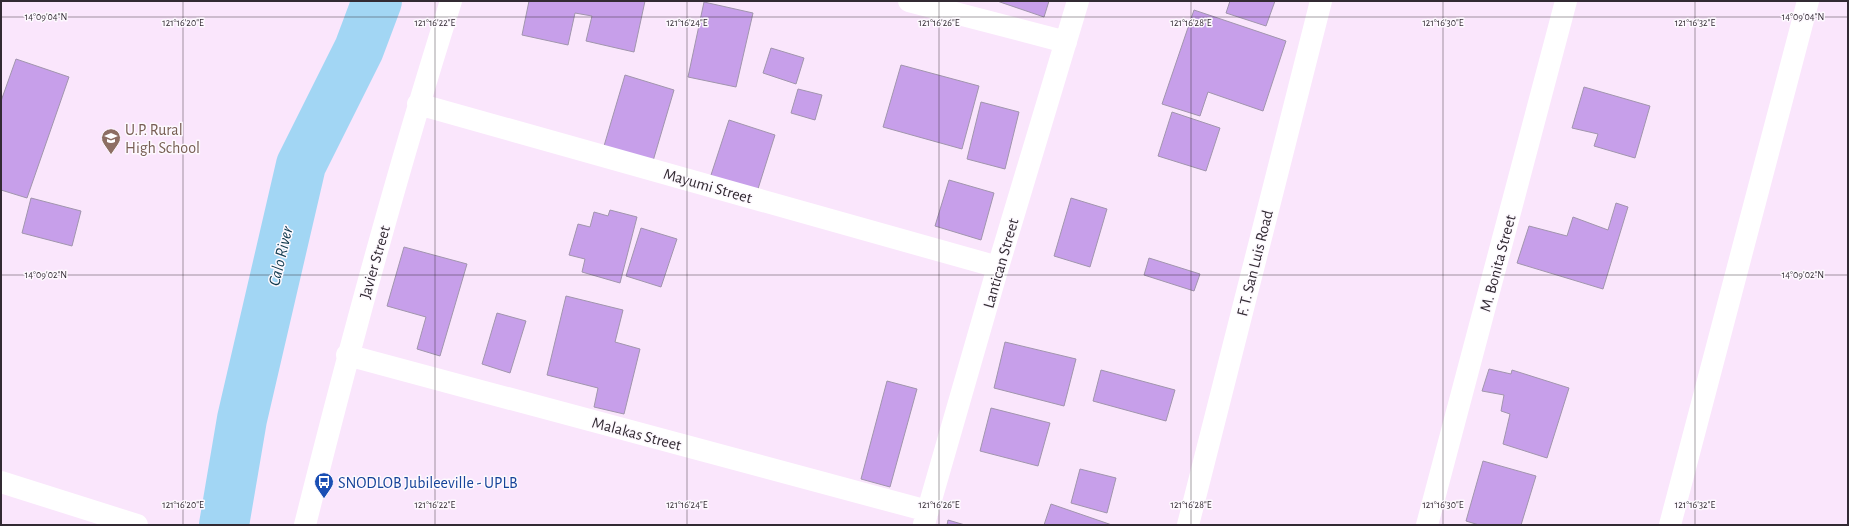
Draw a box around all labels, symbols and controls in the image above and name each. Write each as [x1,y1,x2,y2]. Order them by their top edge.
text: 14°09'04"N [25,12,67,22]
text: 14°09'04"N [1782,12,1824,22]
text: 121°16'20"E [162,18,204,28]
text: 121°16'22"E [415,18,456,28]
text: 121°16'24"E [666,18,708,28]
text: 121°16'26"E [918,18,960,28]
text: 121°16'28"E [1170,18,1212,28]
text: 121°16'30"E [1422,18,1464,28]
text: 121°16'32"E [1675,18,1715,28]
place label: U.P. Rural High School [125,122,200,156]
school or university icon: U.P. Rural High School [100,127,122,155]
street label: Mayumi Street [661,166,754,207]
street label: F. T. San Luis Road [1234,209,1276,318]
street label: M. Bonita Street [1477,213,1519,314]
street label: Lantican Street [980,216,1021,310]
water label: Calo River [265,224,296,288]
street label: Javier Street [357,224,393,301]
text: 14°09'02"N [25,270,67,280]
text: 14°09'02"N [1782,270,1824,280]
street label: Malakas Street [590,414,683,454]
bus stop icon: SNODLOB Jubileeville - UPLB [313,471,335,499]
place label: SNODLOB Jubileeville - UPLB [338,475,518,491]
text: 121°16'20"E [162,500,204,510]
text: 121°16'22"E [415,500,456,510]
text: 121°16'24"E [666,500,708,510]
text: 121°16'26"E [918,500,960,510]
text: 121°16'28"E [1170,500,1212,510]
text: 121°16'30"E [1422,500,1464,510]
text: 121°16'32"E [1675,500,1715,510]

